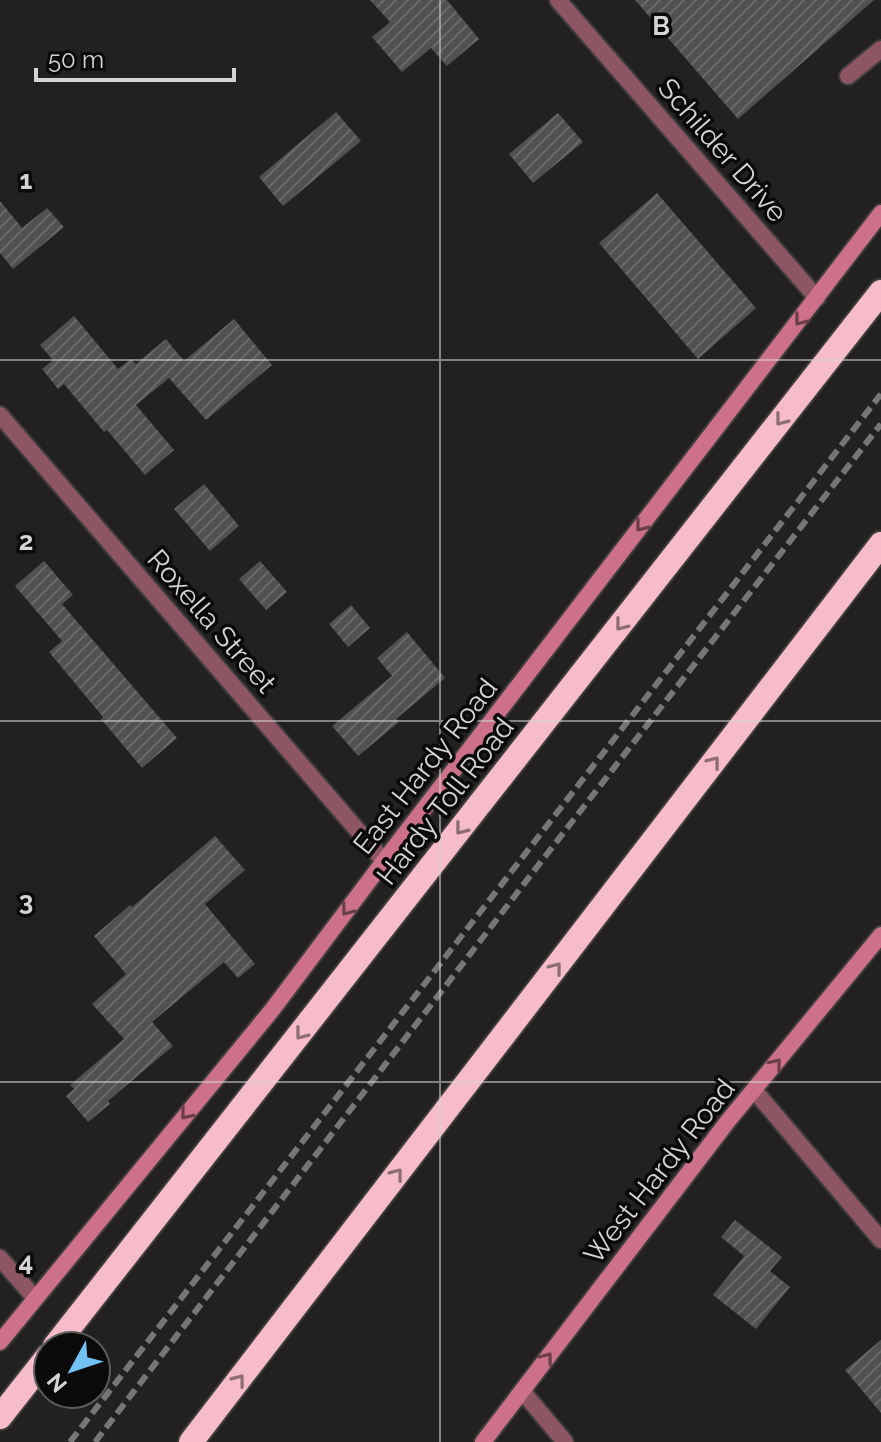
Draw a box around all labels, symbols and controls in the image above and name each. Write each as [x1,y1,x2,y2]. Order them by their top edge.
text: B [652,11,670,41]
scale bar [36,32,234,82]
text: 50 m [48,45,104,74]
street label: Schilder Drive [651,72,794,229]
text: 1 [20,165,33,195]
one-way arrow [795,311,810,325]
one-way arrow [777,411,791,426]
one-way arrow [637,517,651,532]
text: 2 [19,526,33,556]
street label: Roxella Street [140,543,283,700]
one-way arrow [617,616,631,631]
street label: East Hardy Road [347,672,504,861]
street label: Hardy Toll Road [370,711,521,891]
one-way arrow [705,756,719,771]
one-way arrow [457,820,471,835]
text: 3 [19,886,33,916]
one-way arrow [342,901,357,916]
one-way arrow [546,962,560,977]
one-way arrow [296,1025,310,1040]
one-way arrow [766,1058,780,1073]
street label: West Hardy Road [577,1072,742,1270]
one-way arrow [181,1105,196,1120]
one-way arrow [388,1168,402,1183]
text: 4 [19,1247,33,1277]
north arrow [32,1330,112,1410]
one-way arrow [538,1352,552,1367]
text: N [41,1368,72,1398]
one-way arrow [229,1374,243,1389]

